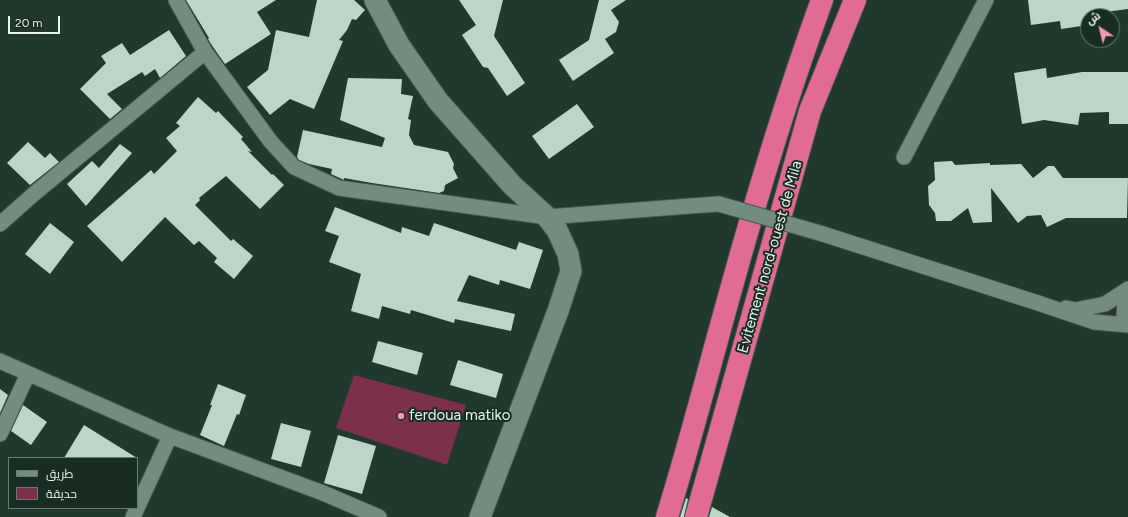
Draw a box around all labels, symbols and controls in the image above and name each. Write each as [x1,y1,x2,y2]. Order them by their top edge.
scale bar [10,8,62,34]
north arrow [1080,8,1120,48]
text: ش [1084,9,1103,28]
text: 20 m [15,16,43,30]
street label: Evitement nord-ouest de Mila [734,159,806,355]
place label: ferdoua matiko [409,407,510,425]
marker: ferdoua matiko [396,411,406,421]
legend [8,457,138,509]
text: طريق [46,467,73,481]
text: حديقة [46,487,77,501]

